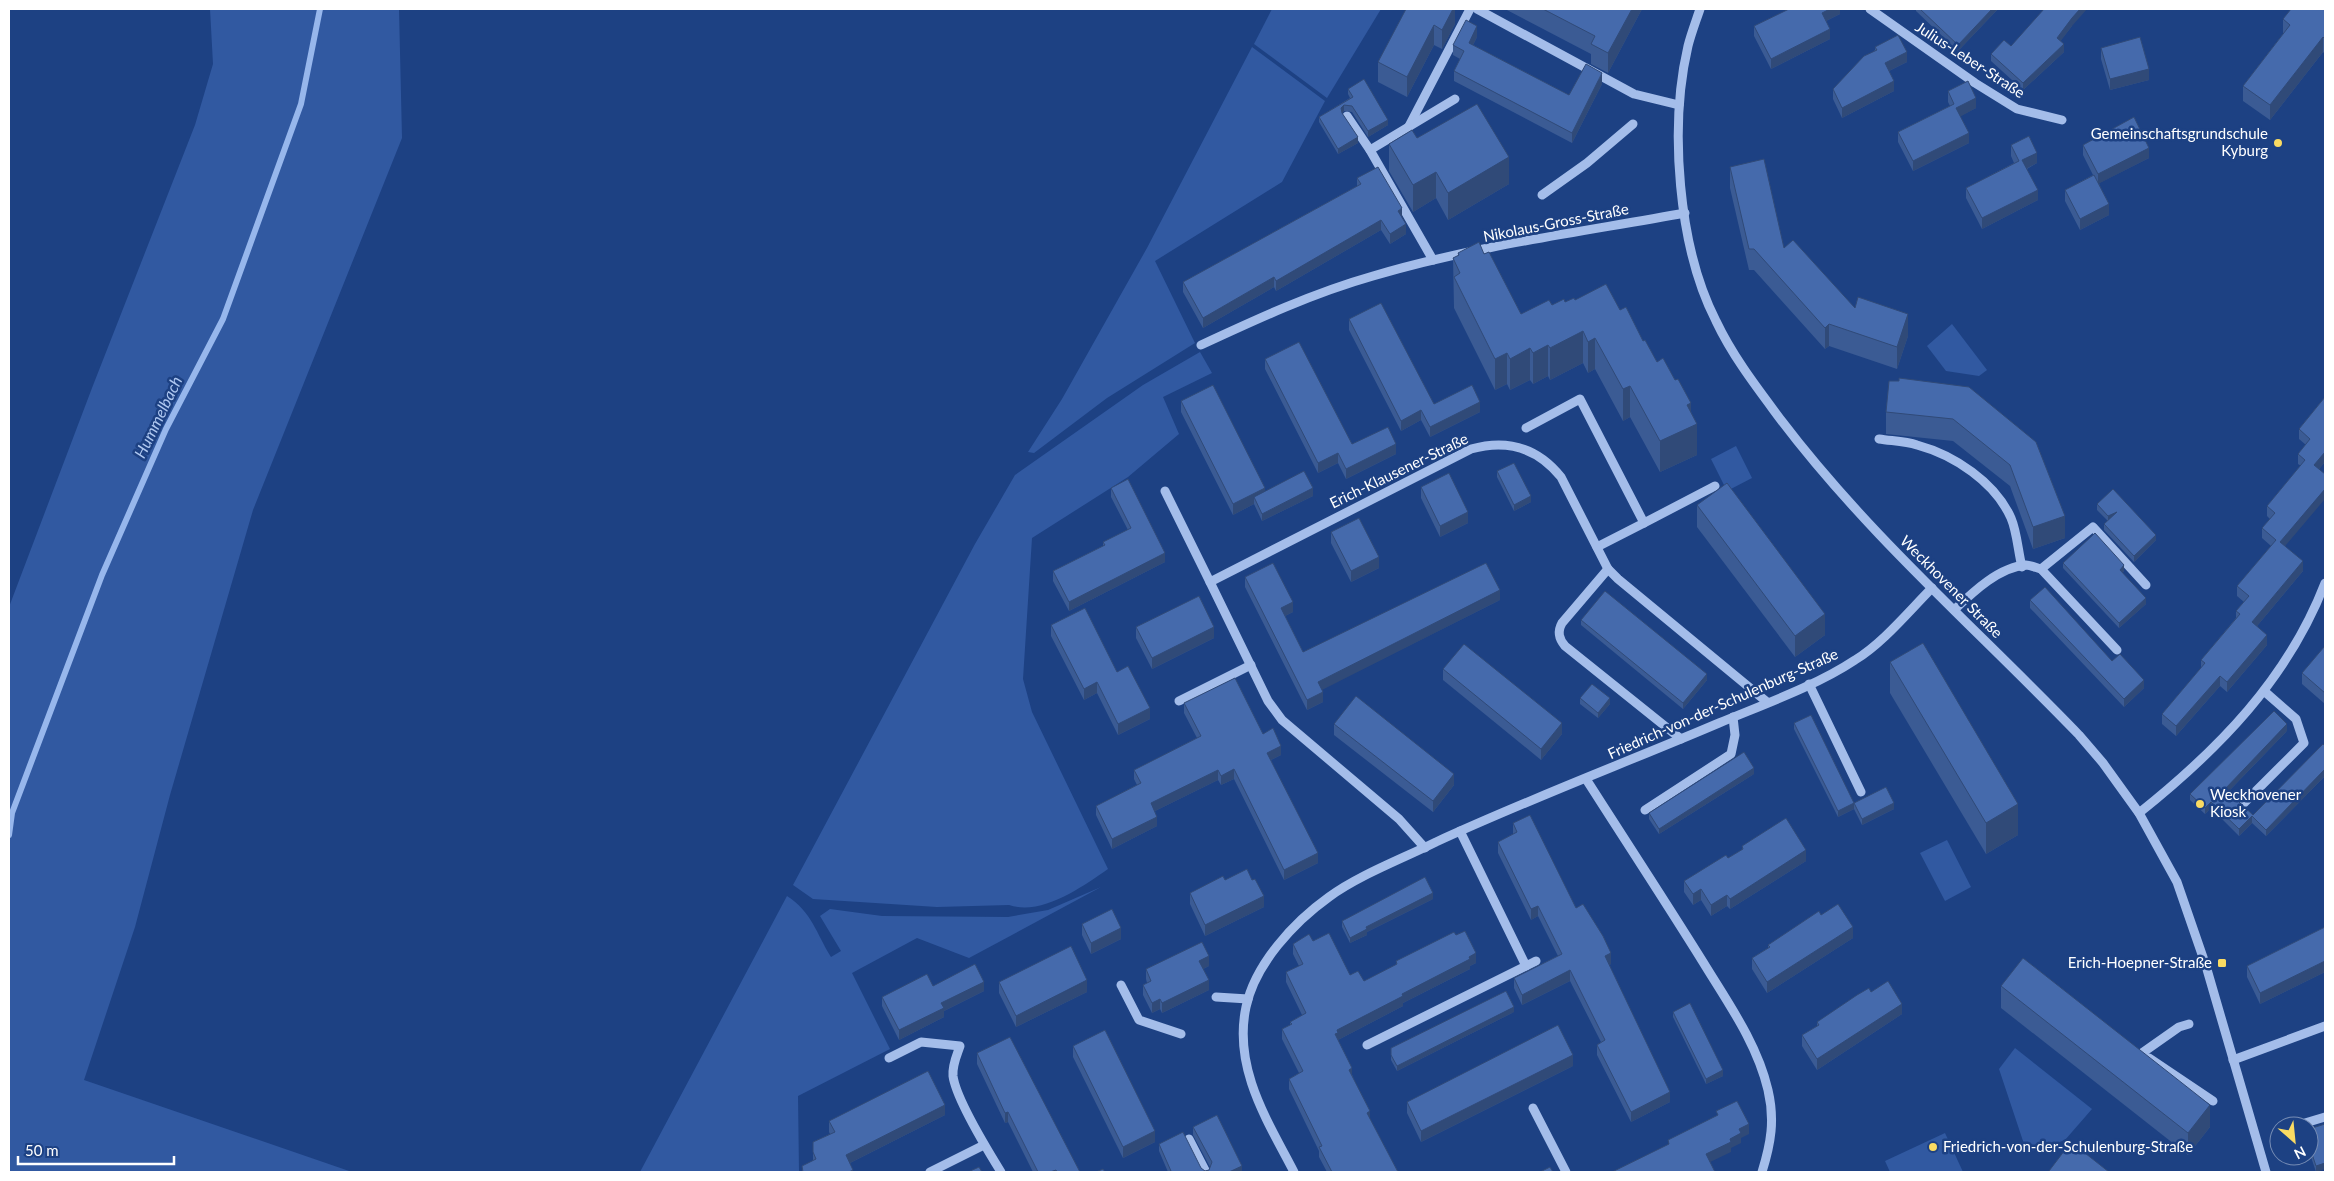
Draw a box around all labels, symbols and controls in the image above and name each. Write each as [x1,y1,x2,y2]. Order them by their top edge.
street label: Julius-Leber-Straße [1912,17,2029,101]
place label: Gemeinschaftsgrundschule Kyburg [2091,124,2268,159]
marker: Gemeinschaftsgrundschule Kyburg [2272,137,2284,149]
street label: Nikolaus-Gross-Straße [1482,199,1630,245]
water label: Hummelbach [130,373,185,461]
street label: Erich-Klausener-Straße [1326,429,1471,511]
street label: Weckhovener Straße [1897,531,2007,641]
street label: Friedrich-von-der-Schulenburg-Straße [1605,644,1841,762]
place label: Weckhovener Kiosk [2210,785,2302,820]
marker: Weckhovener Kiosk [2194,798,2206,810]
place label: Erich-Hoepner-Straße [2068,953,2212,971]
marker: Erich-Hoepner-Straße [2216,957,2228,969]
north arrow [2269,1116,2319,1166]
scale bar [18,1134,174,1166]
place label: Friedrich-von-der-Schulenburg-Straße [1943,1137,2193,1155]
text: 50 m [25,1141,59,1159]
marker: Friedrich-von-der-Schulenburg-Straße [1927,1141,1939,1153]
text: N [2291,1143,2309,1163]

